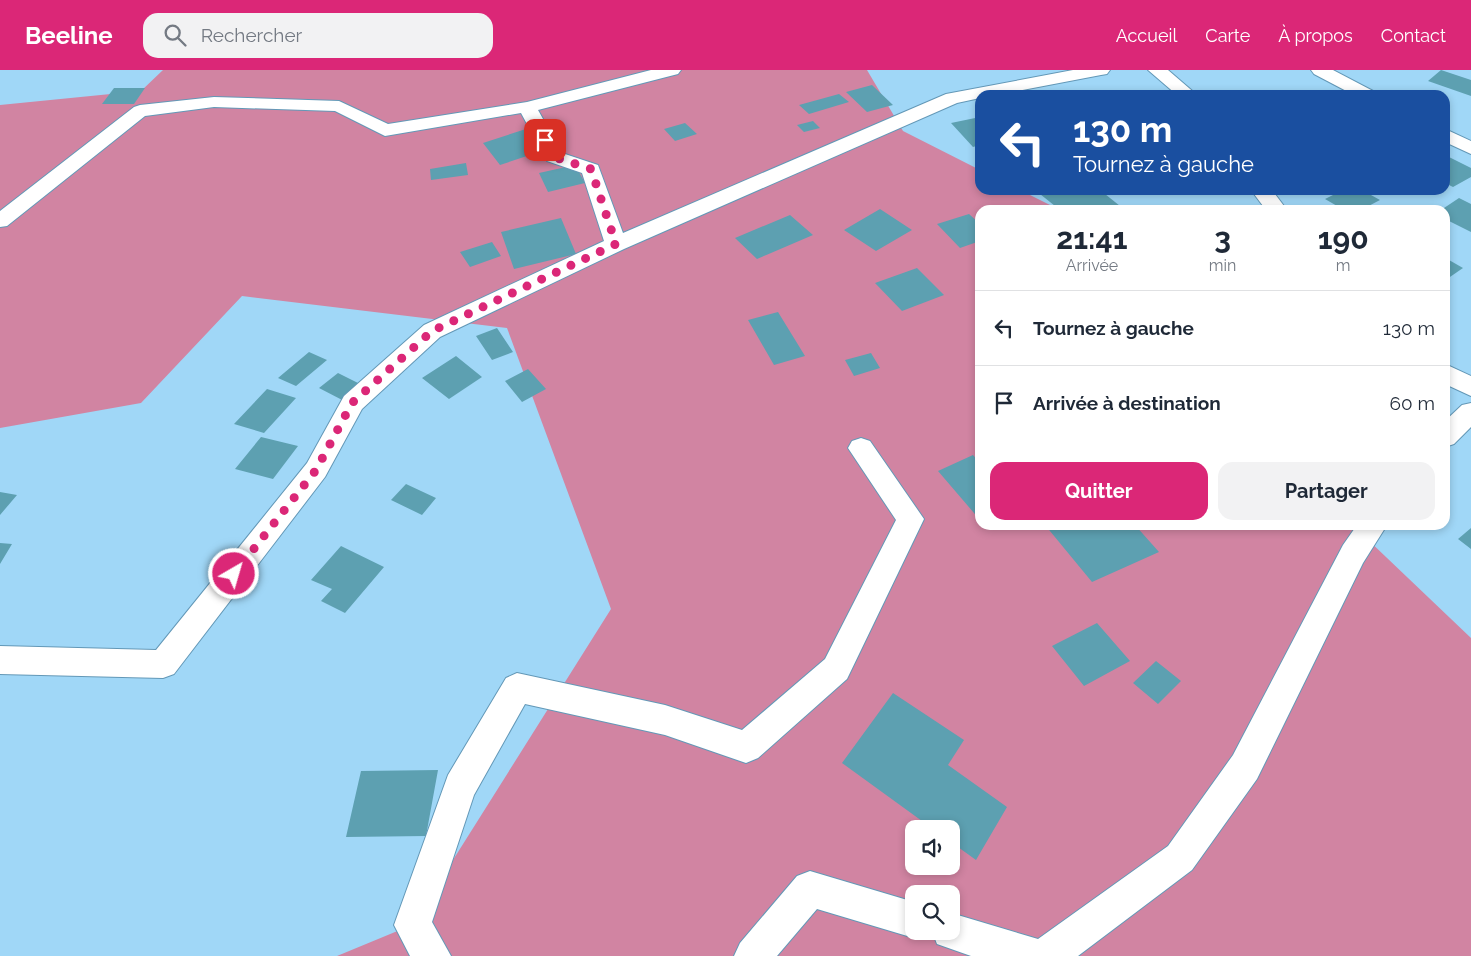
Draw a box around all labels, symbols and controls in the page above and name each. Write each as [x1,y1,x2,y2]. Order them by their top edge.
search box [143,13,493,58]
text: Beeline [25,21,113,50]
icon: search [161,21,189,49]
text: Rechercher [201,24,302,46]
text: Accueil [1116,25,1177,46]
text: Carte [1205,25,1250,46]
text: À propos [1278,25,1353,46]
text: Contact [1381,25,1446,46]
text: 130 m [1073,109,1172,150]
icon: left [990,110,1055,175]
pin [524,119,566,161]
icon: arrive [531,126,559,154]
text: Tournez à gauche [1073,151,1254,177]
text: 21:41 [1056,221,1127,256]
text: 3 [1214,221,1231,256]
text: 190 [1318,221,1369,256]
text: Arrivée [1066,256,1118,275]
text: min [1209,256,1236,275]
text: m [1336,256,1351,275]
icon: left [990,314,1018,342]
text: Tournez à gauche [1033,317,1194,339]
text: 130 m [1383,317,1435,339]
icon: arrive [990,389,1018,417]
text: Arrivée à destination [1033,392,1221,414]
text: 60 m [1390,392,1435,414]
button: Quitter [990,462,1208,520]
button: Partager [1218,462,1435,520]
position arrow [207,547,259,599]
map controls [905,820,960,940]
button: sound [905,820,960,875]
button: search [905,885,960,940]

